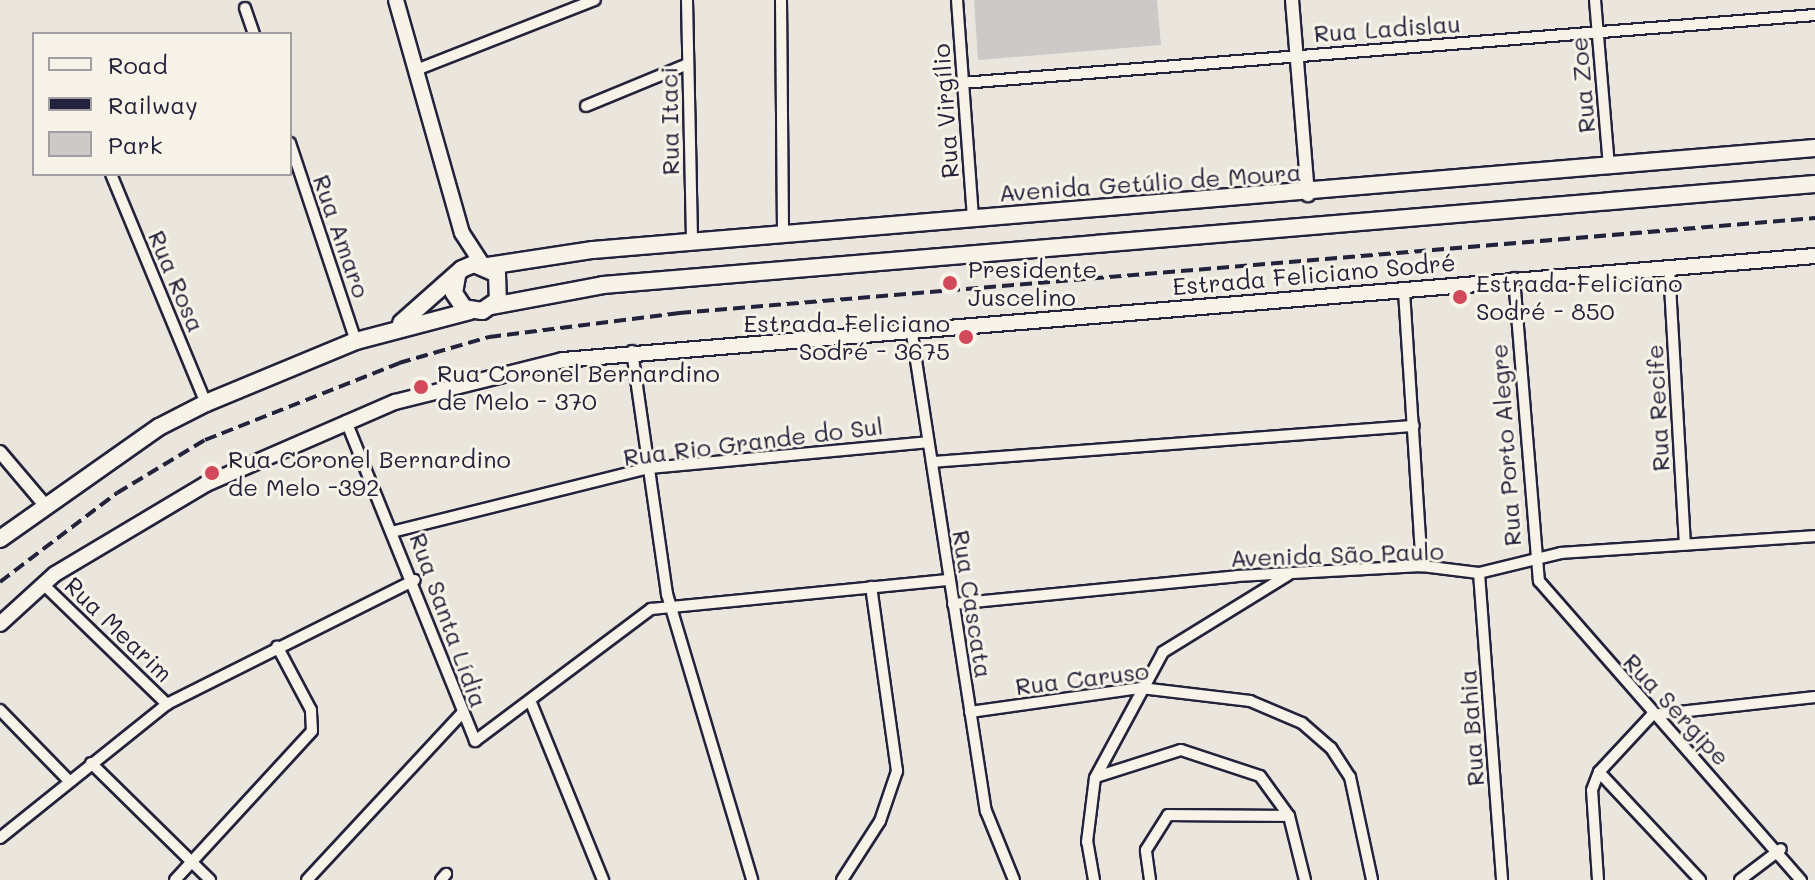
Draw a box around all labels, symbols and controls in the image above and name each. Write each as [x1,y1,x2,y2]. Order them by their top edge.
street label: Rua Ladislau [1313,9,1461,47]
legend [32,32,292,176]
street label: Rua Zoe [1563,36,1601,134]
street label: Rua Virgílio [926,43,964,179]
text: Road [108,49,168,80]
street label: Rua Itaci [654,66,684,176]
text: Railway [108,89,198,120]
text: Park [108,129,162,160]
street label: Avenida Getúlio de Moura [998,157,1302,207]
street label: Rua Amaro [308,171,376,301]
street label: Rua Rosa [143,226,211,336]
street label: Estrada Feliciano Sodré [1171,247,1457,301]
place label: Presidente Juscelino [968,255,1097,311]
place label: Estrada Feliciano Sodré - 850 [1476,269,1682,325]
marker: Presidente Juscelino [939,272,961,294]
marker: Estrada Feliciano Sodré - 850 [1451,288,1469,306]
place label: Estrada Feliciano Sodré - 3675 [744,309,950,365]
marker: Estrada Feliciano Sodré - 3675 [957,328,975,346]
street label: Rua Porto Alegre [1484,343,1526,547]
street label: Rua Recife [1639,344,1675,472]
place label: Rua Coronel Bernardino de Melo - 370 [437,359,720,415]
marker: Rua Coronel Bernardino de Melo - 370 [412,378,430,396]
street label: Rua Rio Grande do Sul [622,411,884,471]
place label: Rua Coronel Bernardino de Melo -392 [228,445,511,501]
marker: Rua Coronel Bernardino de Melo -392 [203,464,221,482]
street label: Rua Cascata [947,528,999,680]
street label: Rua Santa Lídia [404,529,494,711]
street label: Avenida São Paulo [1230,536,1444,572]
street label: Rua Mearim [59,571,179,687]
street label: Rua Sergipe [1618,647,1736,771]
street label: Rua Caruso [1014,656,1150,700]
street label: Rua Bahia [1453,669,1489,787]

